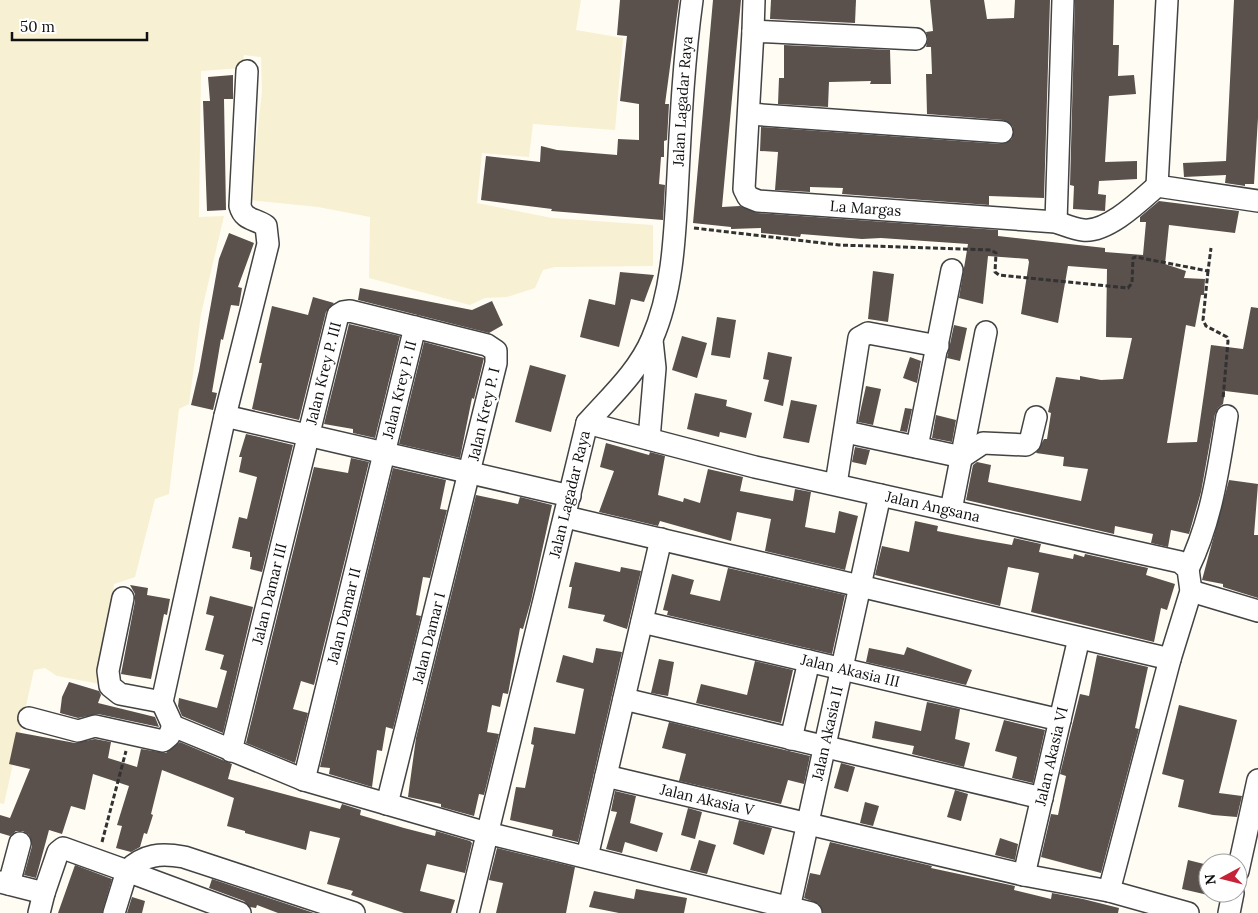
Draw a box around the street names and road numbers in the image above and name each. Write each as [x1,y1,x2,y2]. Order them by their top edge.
street label: Jalan Lagadar Raya [668,35,697,168]
street label: La Margas [829,196,902,220]
street label: Jalan Krey P. III [301,320,345,427]
street label: Jalan Krey P. II [378,339,420,441]
street label: Jalan Krey P. I [463,365,503,463]
street label: Jalan Lagadar Raya [544,428,594,561]
street label: Jalan Angsana [883,486,982,526]
street label: Jalan Damar III [247,541,291,647]
street label: Jalan Damar II [323,566,365,667]
street label: Jalan Damar I [408,590,449,686]
street label: Jalan Akasia III [798,649,902,691]
street label: Jalan Akasia II [807,684,847,783]
street label: Jalan Akasia VI [1030,705,1072,808]
street label: Jalan Akasia V [657,779,757,820]

